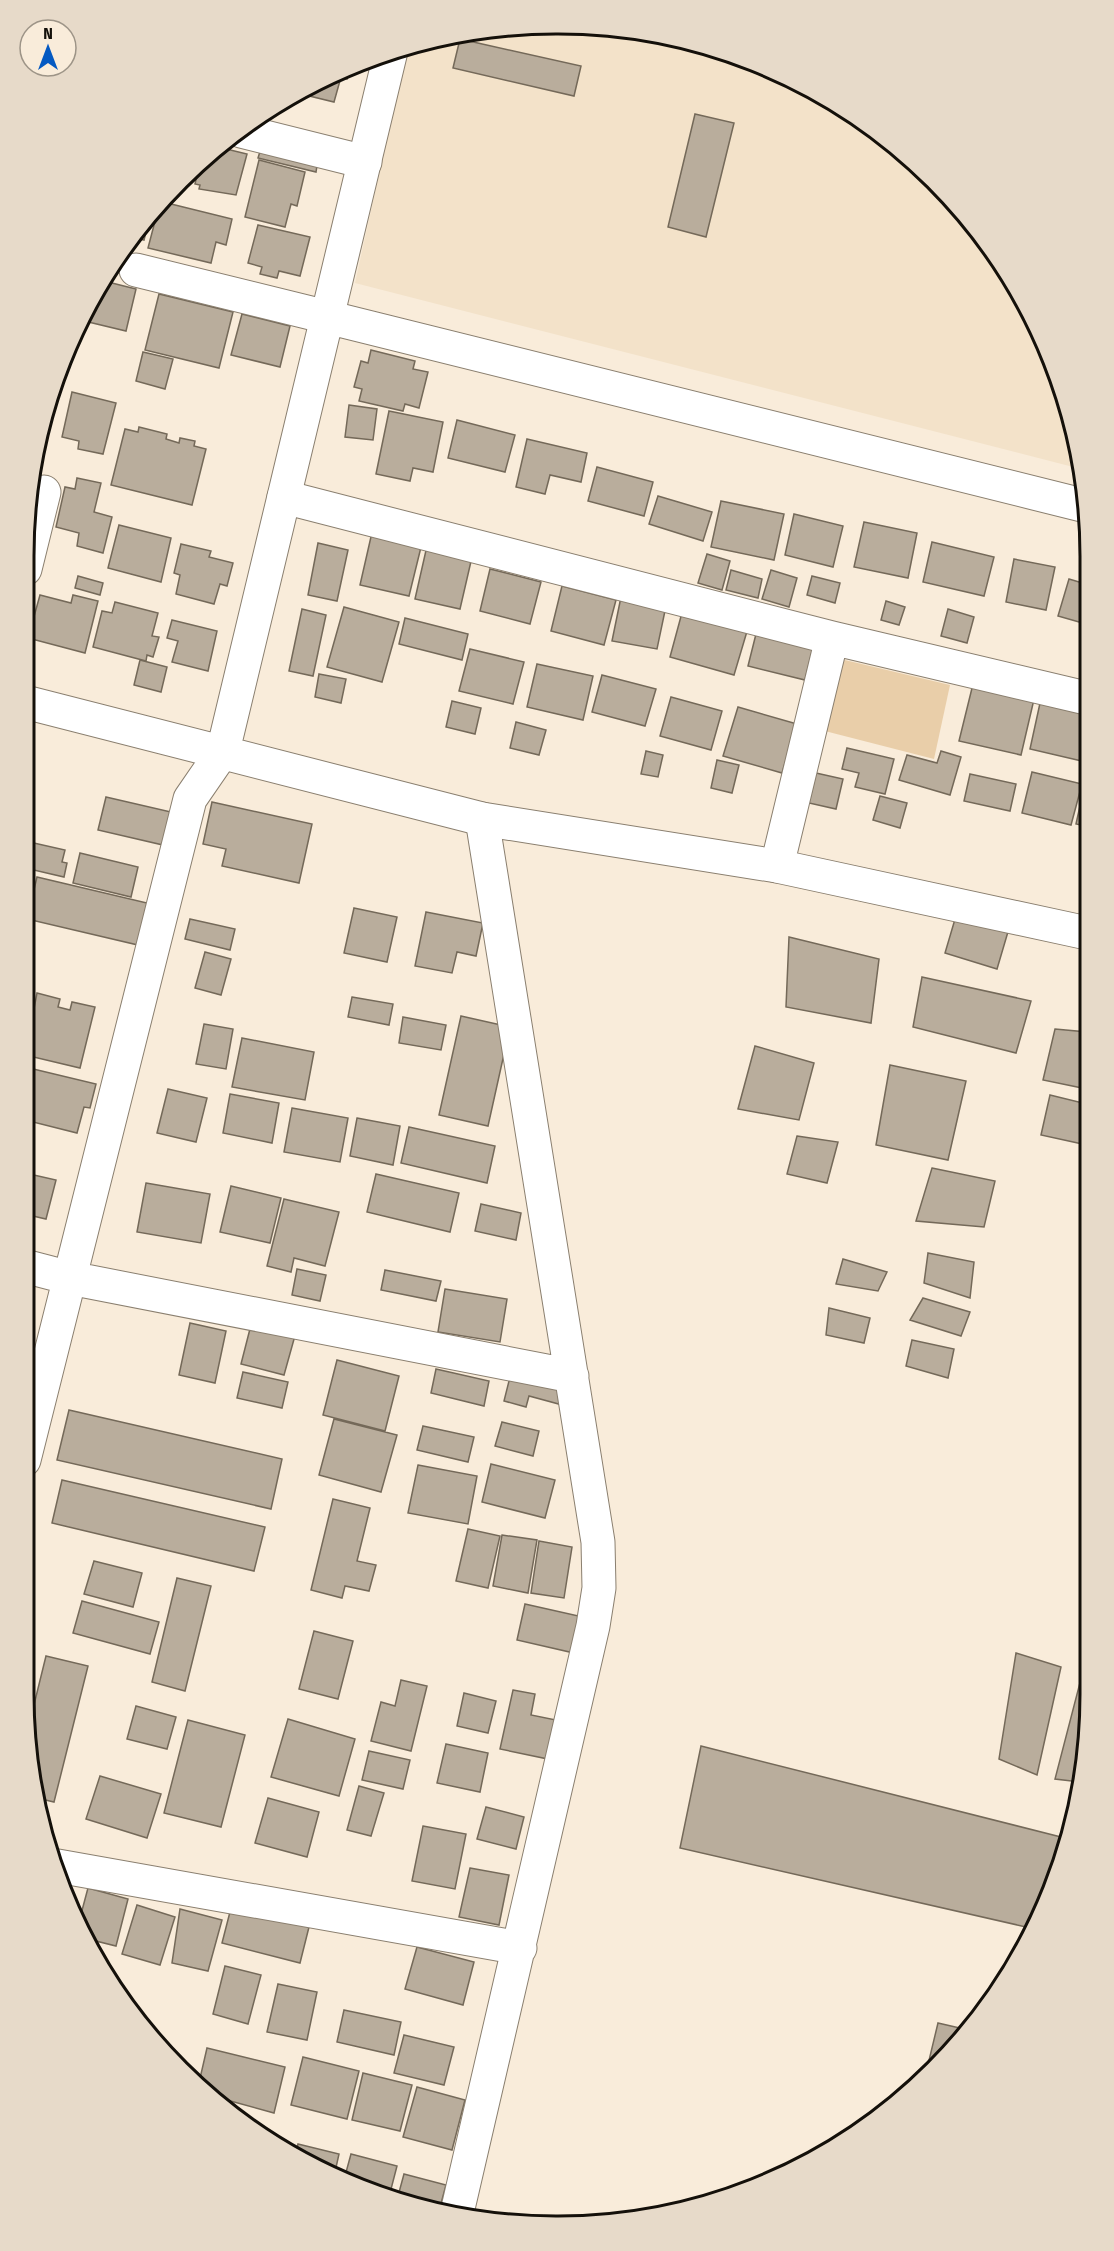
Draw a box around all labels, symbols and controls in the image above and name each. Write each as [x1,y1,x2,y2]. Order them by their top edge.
north arrow [18,18,78,78]
text: N [43,24,53,43]

